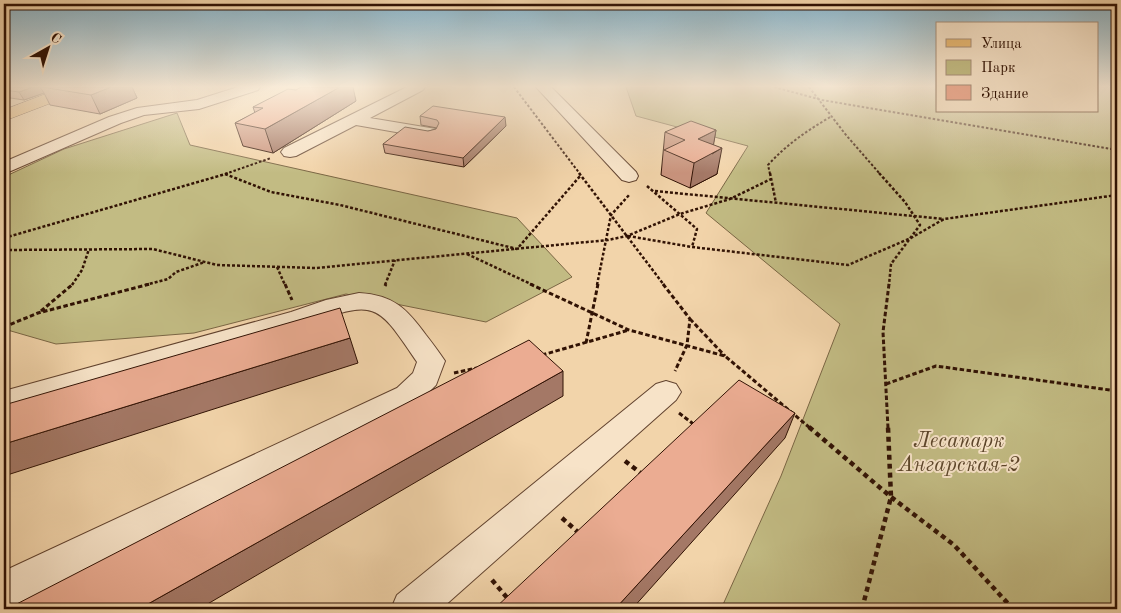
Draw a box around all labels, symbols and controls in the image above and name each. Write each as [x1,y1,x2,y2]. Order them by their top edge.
north arrow [22,22,72,72]
legend [936,22,1098,112]
text: С [48,30,64,47]
text: Улица [981,37,1022,52]
text: Парк [981,61,1016,76]
text: Здание [981,87,1028,102]
park label: Лесапарк Ангарская-2 [897,431,1020,476]

